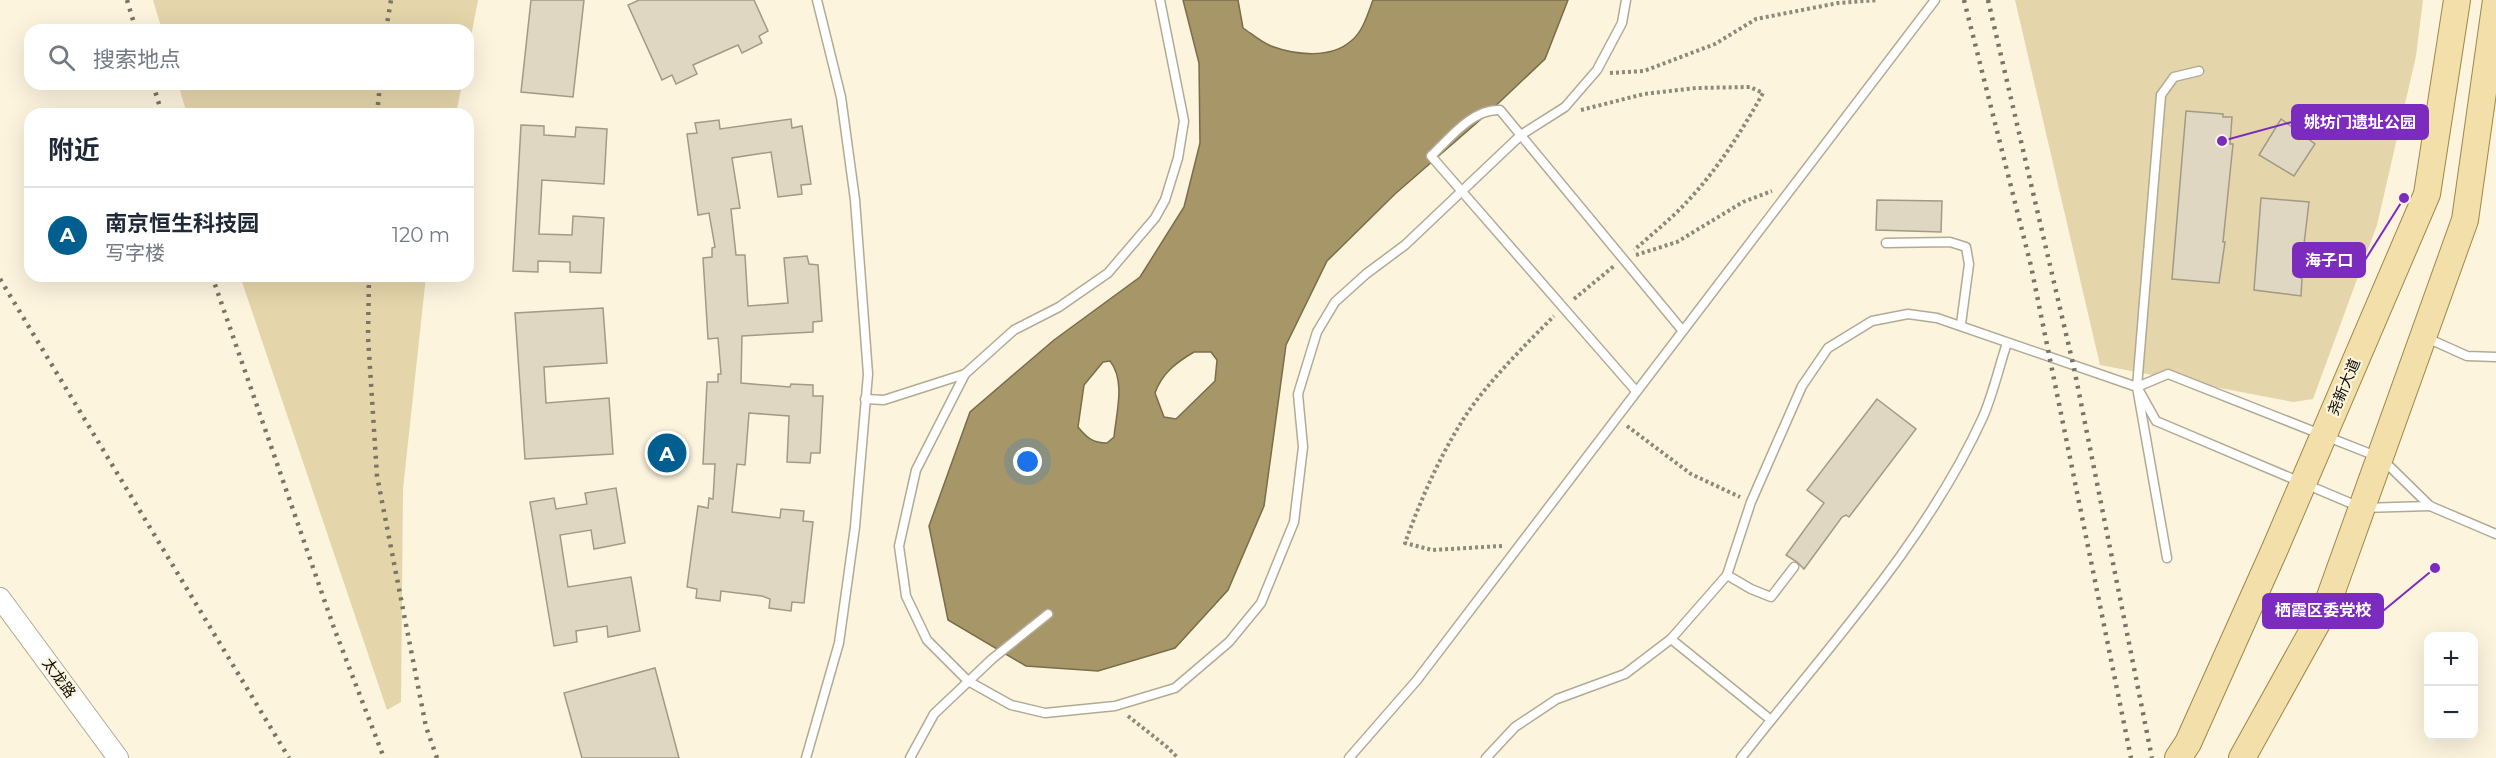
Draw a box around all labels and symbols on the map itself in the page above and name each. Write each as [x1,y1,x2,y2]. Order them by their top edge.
callout: 姚坊门遗址公园 [2292,105,2428,139]
text: 姚坊门遗址公园 [2304,113,2416,132]
callout: 海子口 [2293,243,2365,277]
text: 海子口 [2305,251,2353,270]
street label: 尧新大道 [2323,355,2364,418]
pin: A [648,430,686,476]
your location [1013,447,1042,476]
callout: 栖霞区委党校 [2263,594,2383,628]
text: 栖霞区委党校 [2275,601,2372,620]
street label: 太龙路 [38,654,80,701]

